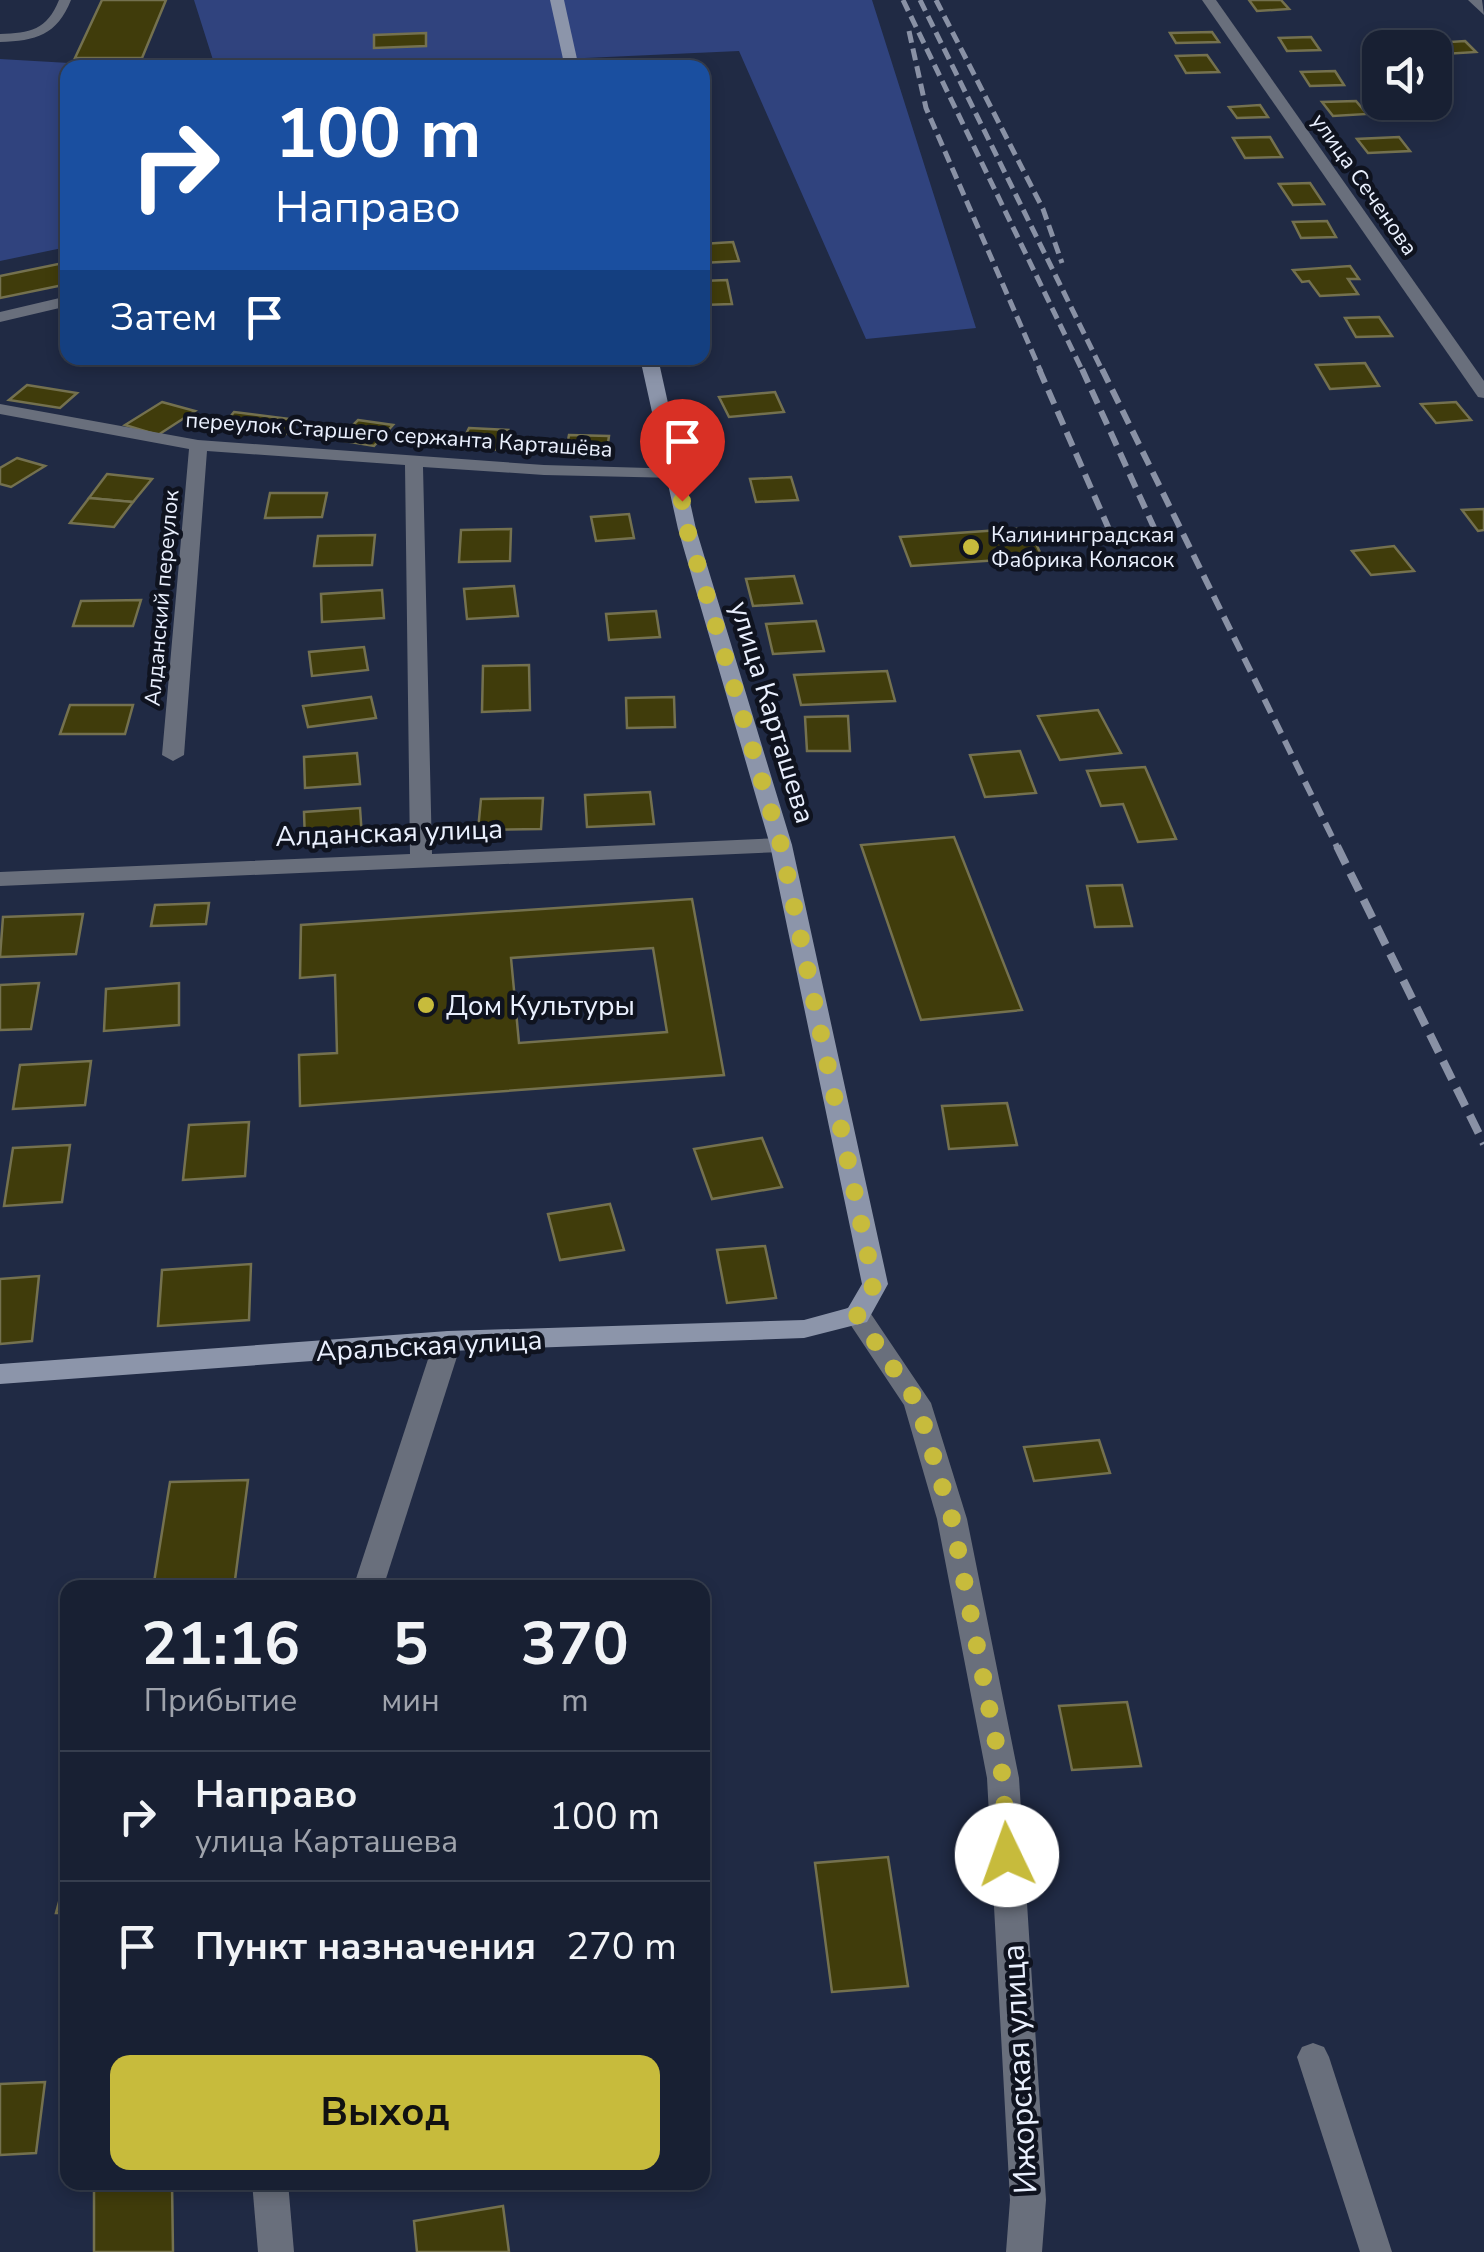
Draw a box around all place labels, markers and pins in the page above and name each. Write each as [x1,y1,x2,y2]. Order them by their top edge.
pin [640,399,725,502]
place label: Калининградская Фабрика Колясок [991,520,1174,575]
marker: Калининградская Фабрика Колясок [960,536,982,558]
place label: Дом Культуры [446,987,635,1025]
marker: Дом Культуры [415,994,437,1016]

